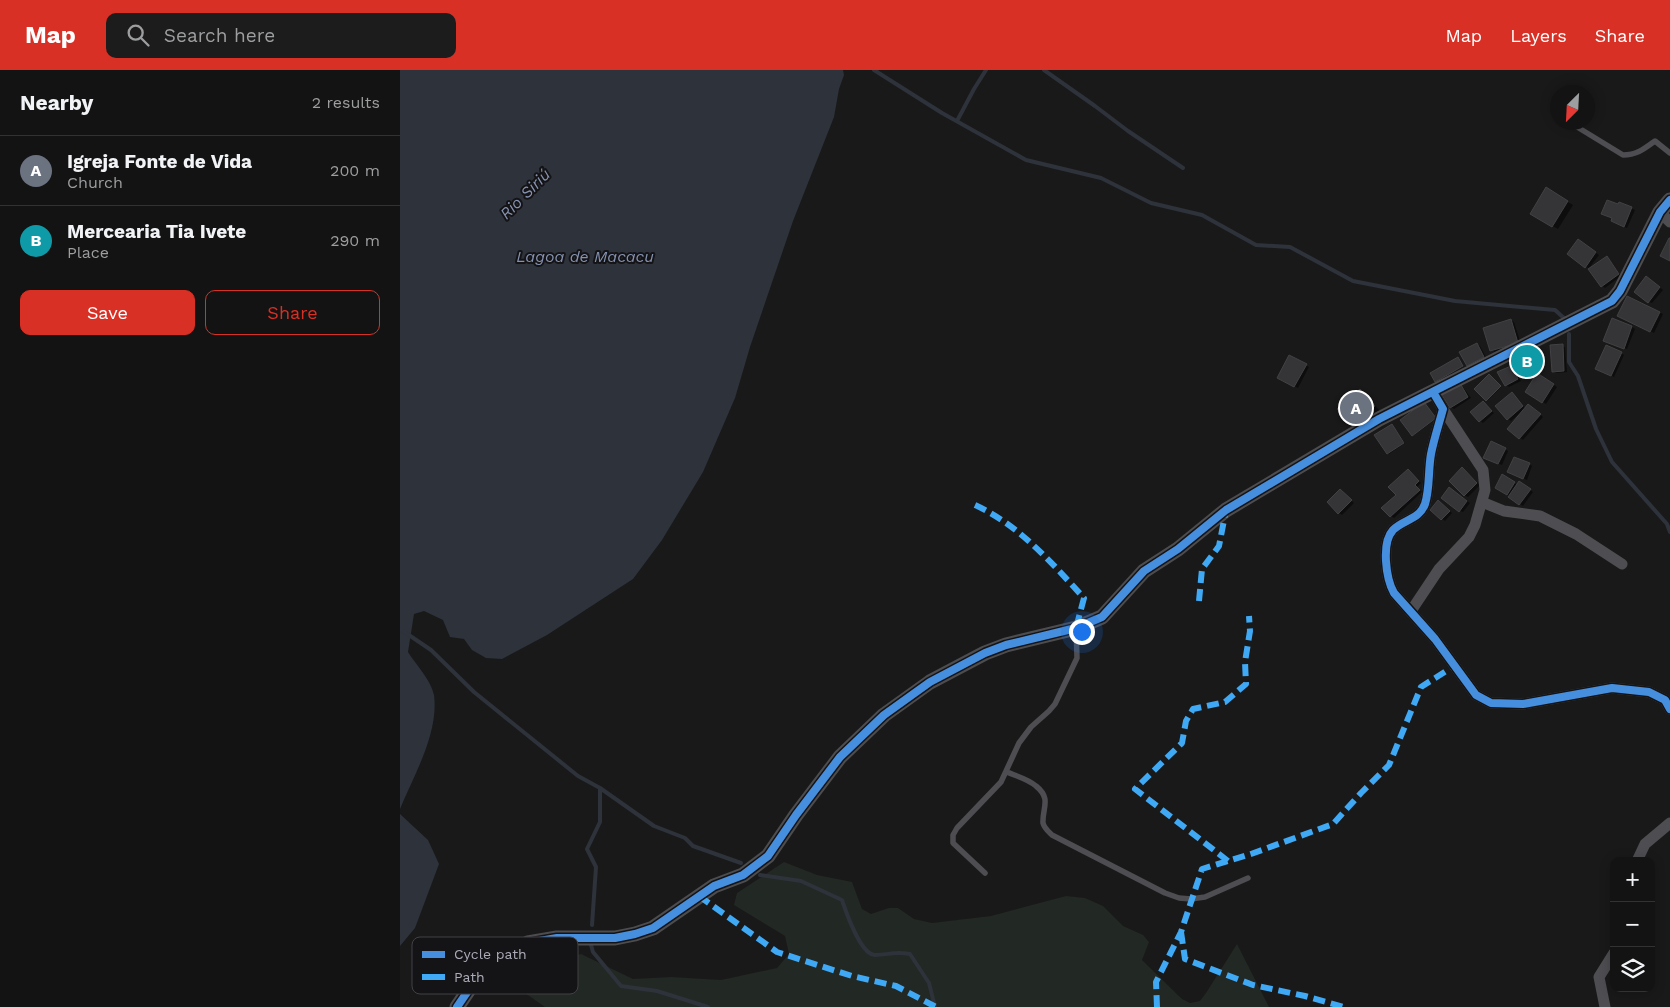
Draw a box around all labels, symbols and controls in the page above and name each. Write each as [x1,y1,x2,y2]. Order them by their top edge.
search box [106,13,456,58]
text: Map [25,21,76,49]
icon: search [124,21,152,49]
text: Search here [164,24,275,47]
text: Map [1445,25,1482,46]
text: Layers [1510,25,1567,46]
text: Share [1595,25,1645,46]
north arrow [1550,85,1595,130]
text: Nearby [20,90,93,115]
text: 2 results [312,93,380,112]
text: Igreja Fonte de Vida [67,150,252,173]
text: A [31,161,41,180]
text: 200 m [330,161,380,180]
water label: Rio Siriú [496,165,554,223]
text: Church [67,173,123,192]
text: Mercearia Tia Ivete [67,220,246,243]
text: B [31,231,41,250]
text: 290 m [330,231,380,250]
text: Place [67,243,109,262]
water label: Lagoa de Macacu [516,247,654,266]
button: Save [20,290,195,335]
button: Share [205,290,380,335]
pin: B [1511,342,1543,380]
pin: A [1340,389,1372,427]
your location [1069,619,1095,645]
map controls [1610,857,1655,992]
button: + [1610,857,1655,902]
button: − [1610,902,1655,947]
legend [412,937,578,994]
text: Cycle path [454,946,527,962]
button: layers [1610,947,1655,992]
text: Path [454,969,485,985]

